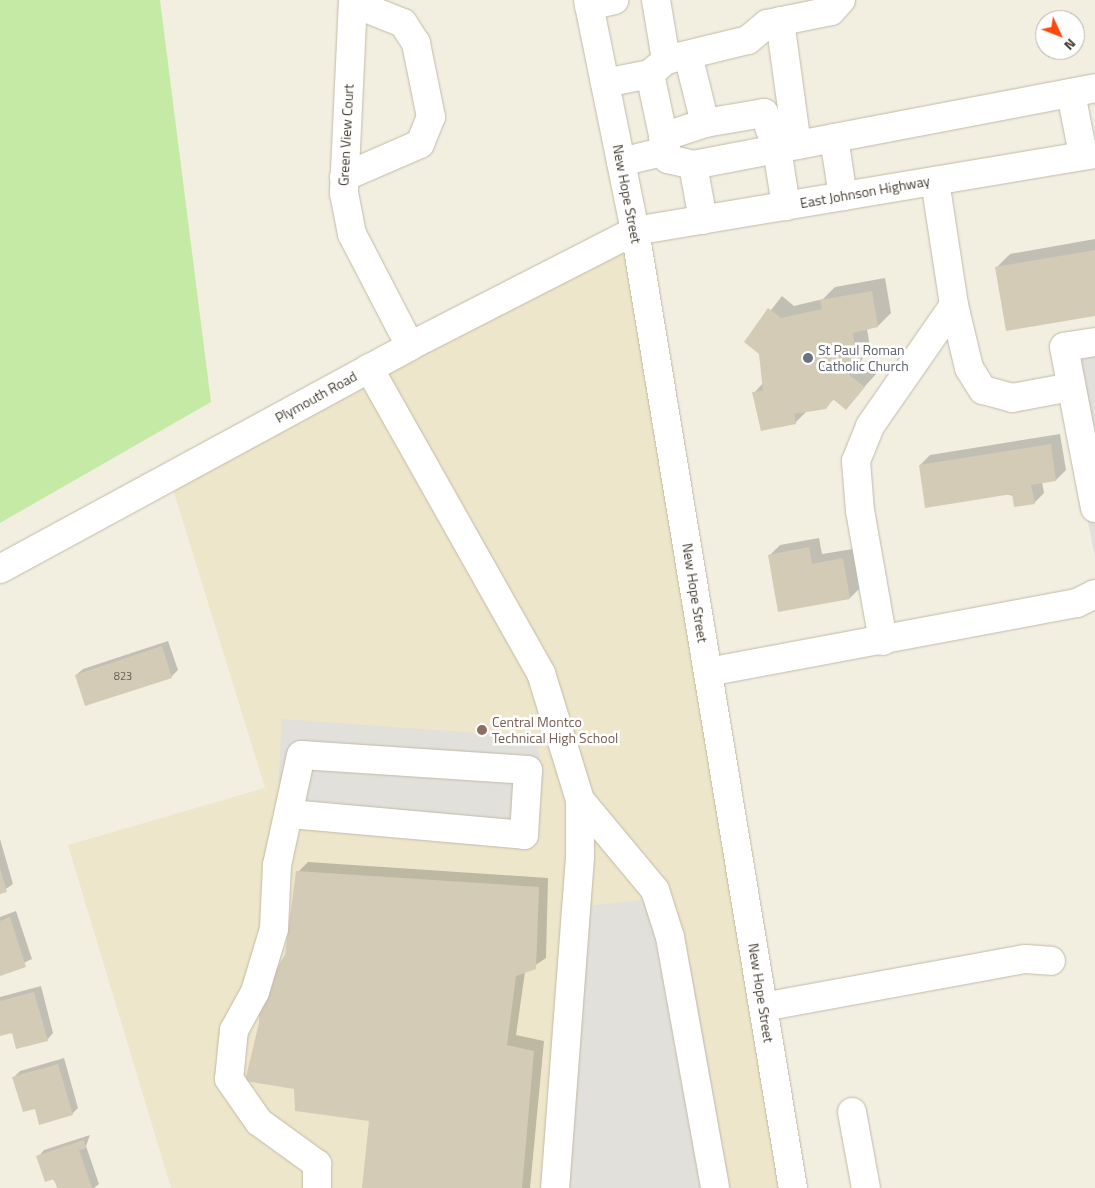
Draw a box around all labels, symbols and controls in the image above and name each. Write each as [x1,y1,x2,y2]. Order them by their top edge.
north arrow [1035,10,1085,60]
text: N [1060,34,1082,56]
street label: Green View Court [335,84,357,186]
street label: New Hope Street [609,143,645,245]
street label: East Johnson Highway [799,172,931,212]
place label: St Paul Roman Catholic Church [818,342,909,374]
marker: St Paul Roman Catholic Church [802,352,814,364]
street label: Plymouth Road [272,368,360,426]
street label: New Hope Street [679,542,711,644]
house number: 823 [114,669,132,683]
place label: Central Montco Technical High School [492,714,618,746]
marker: Central Montco Technical High School [476,724,488,736]
street label: New Hope Street [745,942,777,1044]

